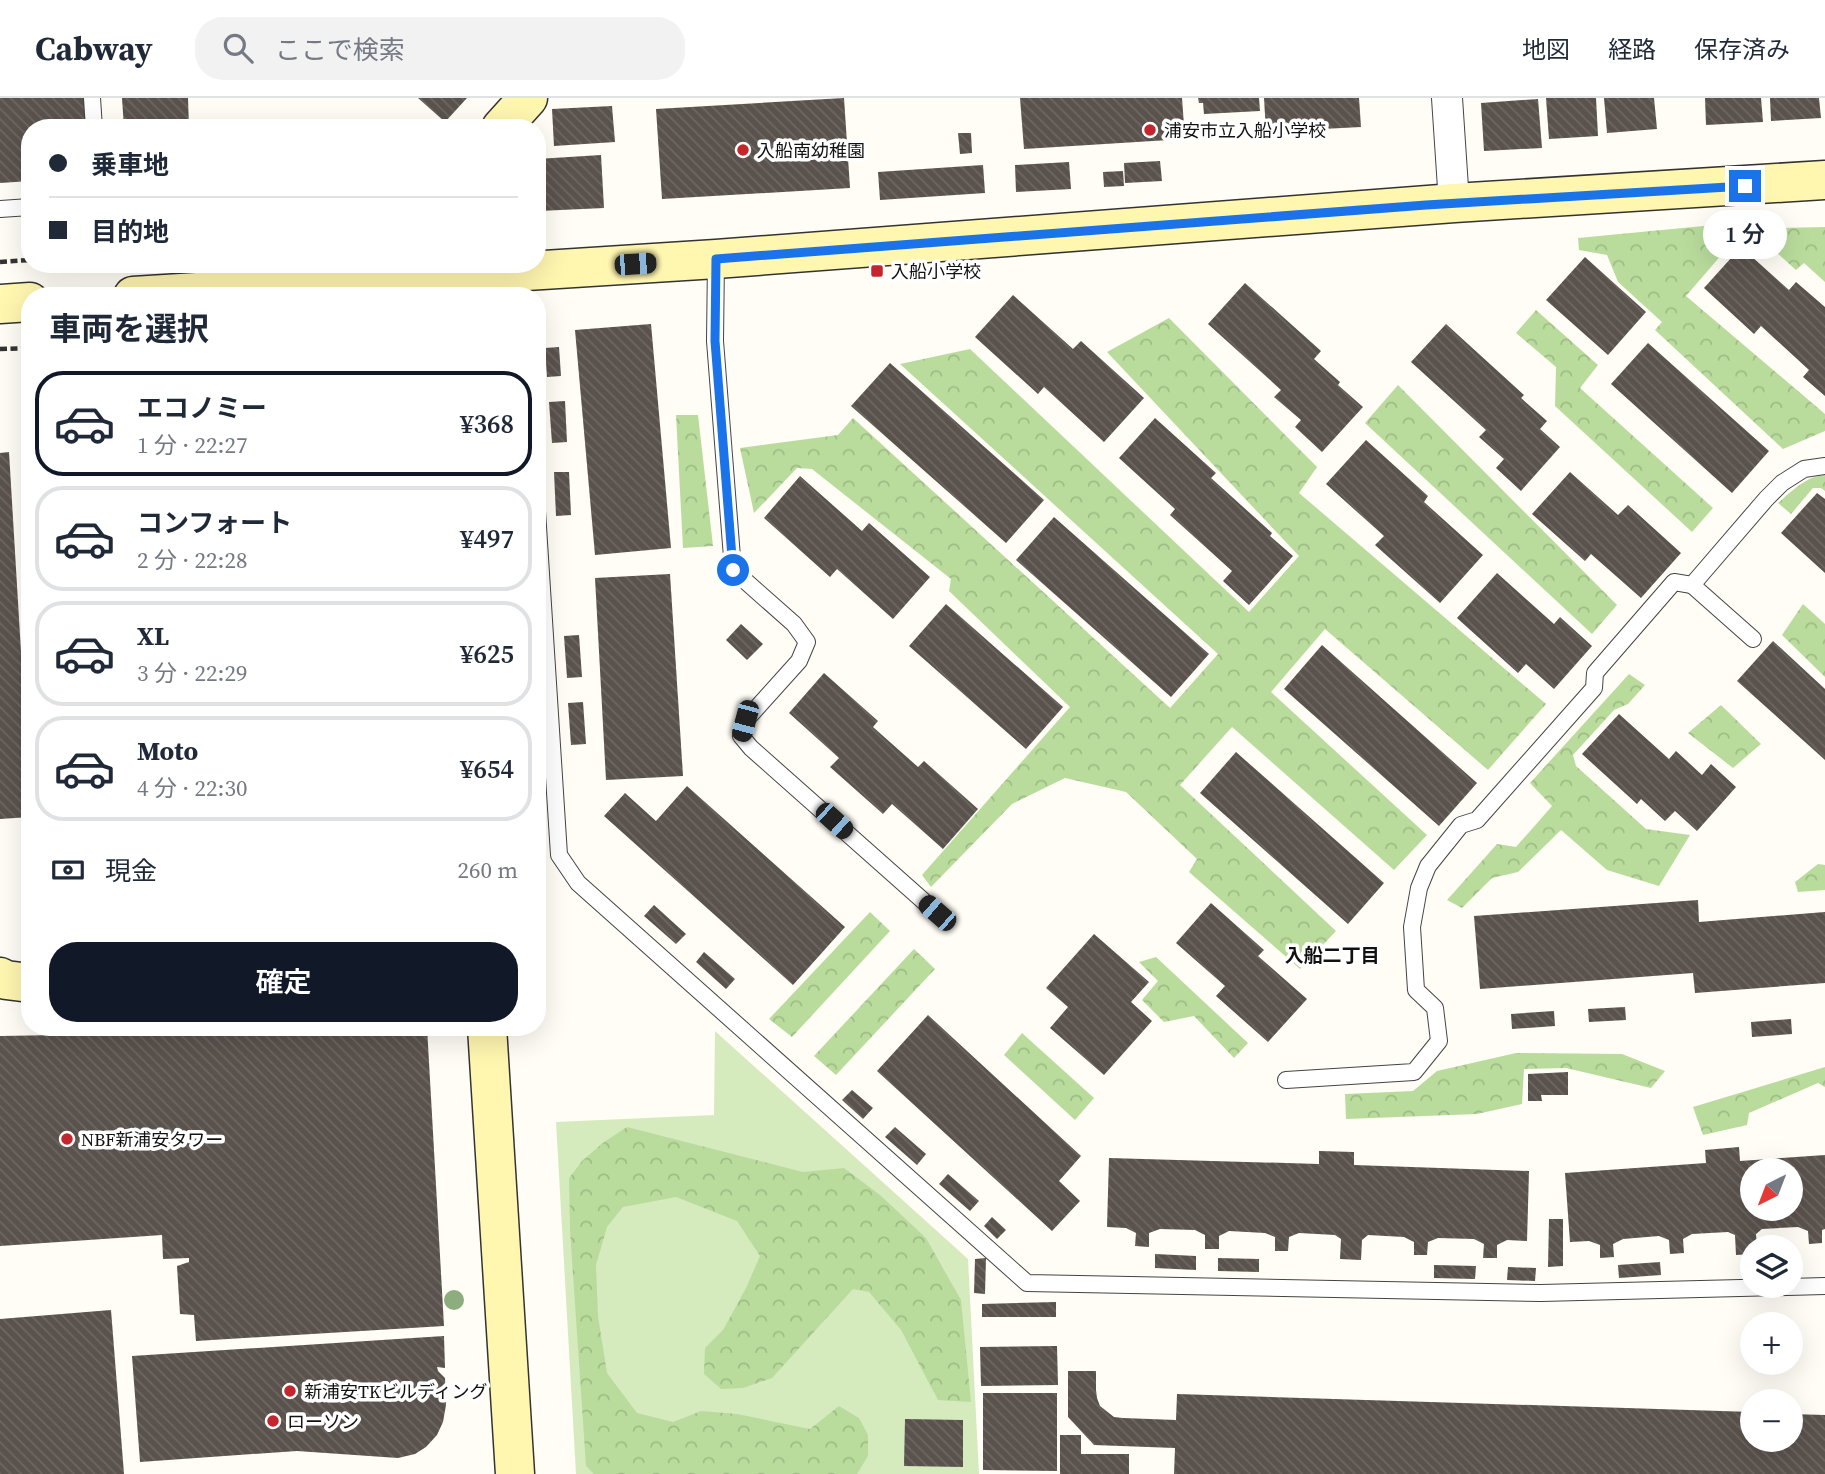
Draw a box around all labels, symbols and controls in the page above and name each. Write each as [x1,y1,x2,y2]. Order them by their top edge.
search box [195,17,685,80]
text: Cabway [35,26,153,71]
icon: search [219,29,257,67]
text: ここで検索 [275,32,405,68]
text: 地図 [1522,33,1570,66]
text: 経路 [1608,33,1656,66]
text: 保存済み [1694,33,1790,66]
place label: 浦安市立入船小学校 [1164,118,1326,143]
marker: 浦安市立入船小学校 [1142,122,1158,138]
place label: 入船南幼稚園 [757,138,865,163]
marker: 入船南幼稚園 [735,142,751,158]
text: 乗車地 [91,147,169,183]
route end [1729,170,1761,202]
callout: 1 分 [1703,210,1787,260]
text: 目的地 [91,214,169,250]
text: 1 分 [1725,218,1765,250]
car [614,252,657,276]
place label: 入船小学校 [891,259,981,284]
marker: 入船小学校 [869,263,885,279]
text: 車両を選択 [49,307,209,351]
text: エコノミー [137,390,267,426]
icon: car [53,392,116,455]
text: ¥368 [460,406,514,442]
text: 1 分 · 22:27 [137,429,247,461]
text: コンフォート [137,505,292,541]
icon: car [53,507,116,570]
text: ¥497 [460,521,514,557]
text: 2 分 · 22:28 [137,544,247,576]
route start [717,554,749,586]
text: XL [137,618,169,654]
icon: car [53,622,116,685]
text: ¥625 [460,636,514,672]
text: 3 分 · 22:29 [137,657,247,689]
car [730,698,761,744]
text: Moto [137,733,198,769]
icon: car [53,737,116,800]
text: ¥654 [460,751,514,787]
text: 4 分 · 22:30 [137,772,247,804]
car [812,799,857,843]
icon: cash [49,851,87,889]
text: 現金 [105,853,157,889]
text: 260 m [457,854,518,886]
car [915,891,960,935]
button: 確定 [49,942,518,1022]
district label: 入船二丁目 [1284,942,1380,968]
place label: NBF新浦安タワー [81,1127,223,1152]
marker: NBF新浦安タワー [59,1131,75,1147]
north arrow [1740,1158,1802,1222]
map controls [1740,1158,1803,1452]
button: layers [1740,1235,1803,1298]
button: + [1740,1312,1803,1375]
place label: 新浦安TKビルディング [304,1379,488,1404]
marker: 新浦安TKビルディング [282,1383,298,1399]
button: − [1740,1389,1803,1452]
place label: ローソン [287,1409,359,1434]
marker: ローソン [265,1413,281,1429]

